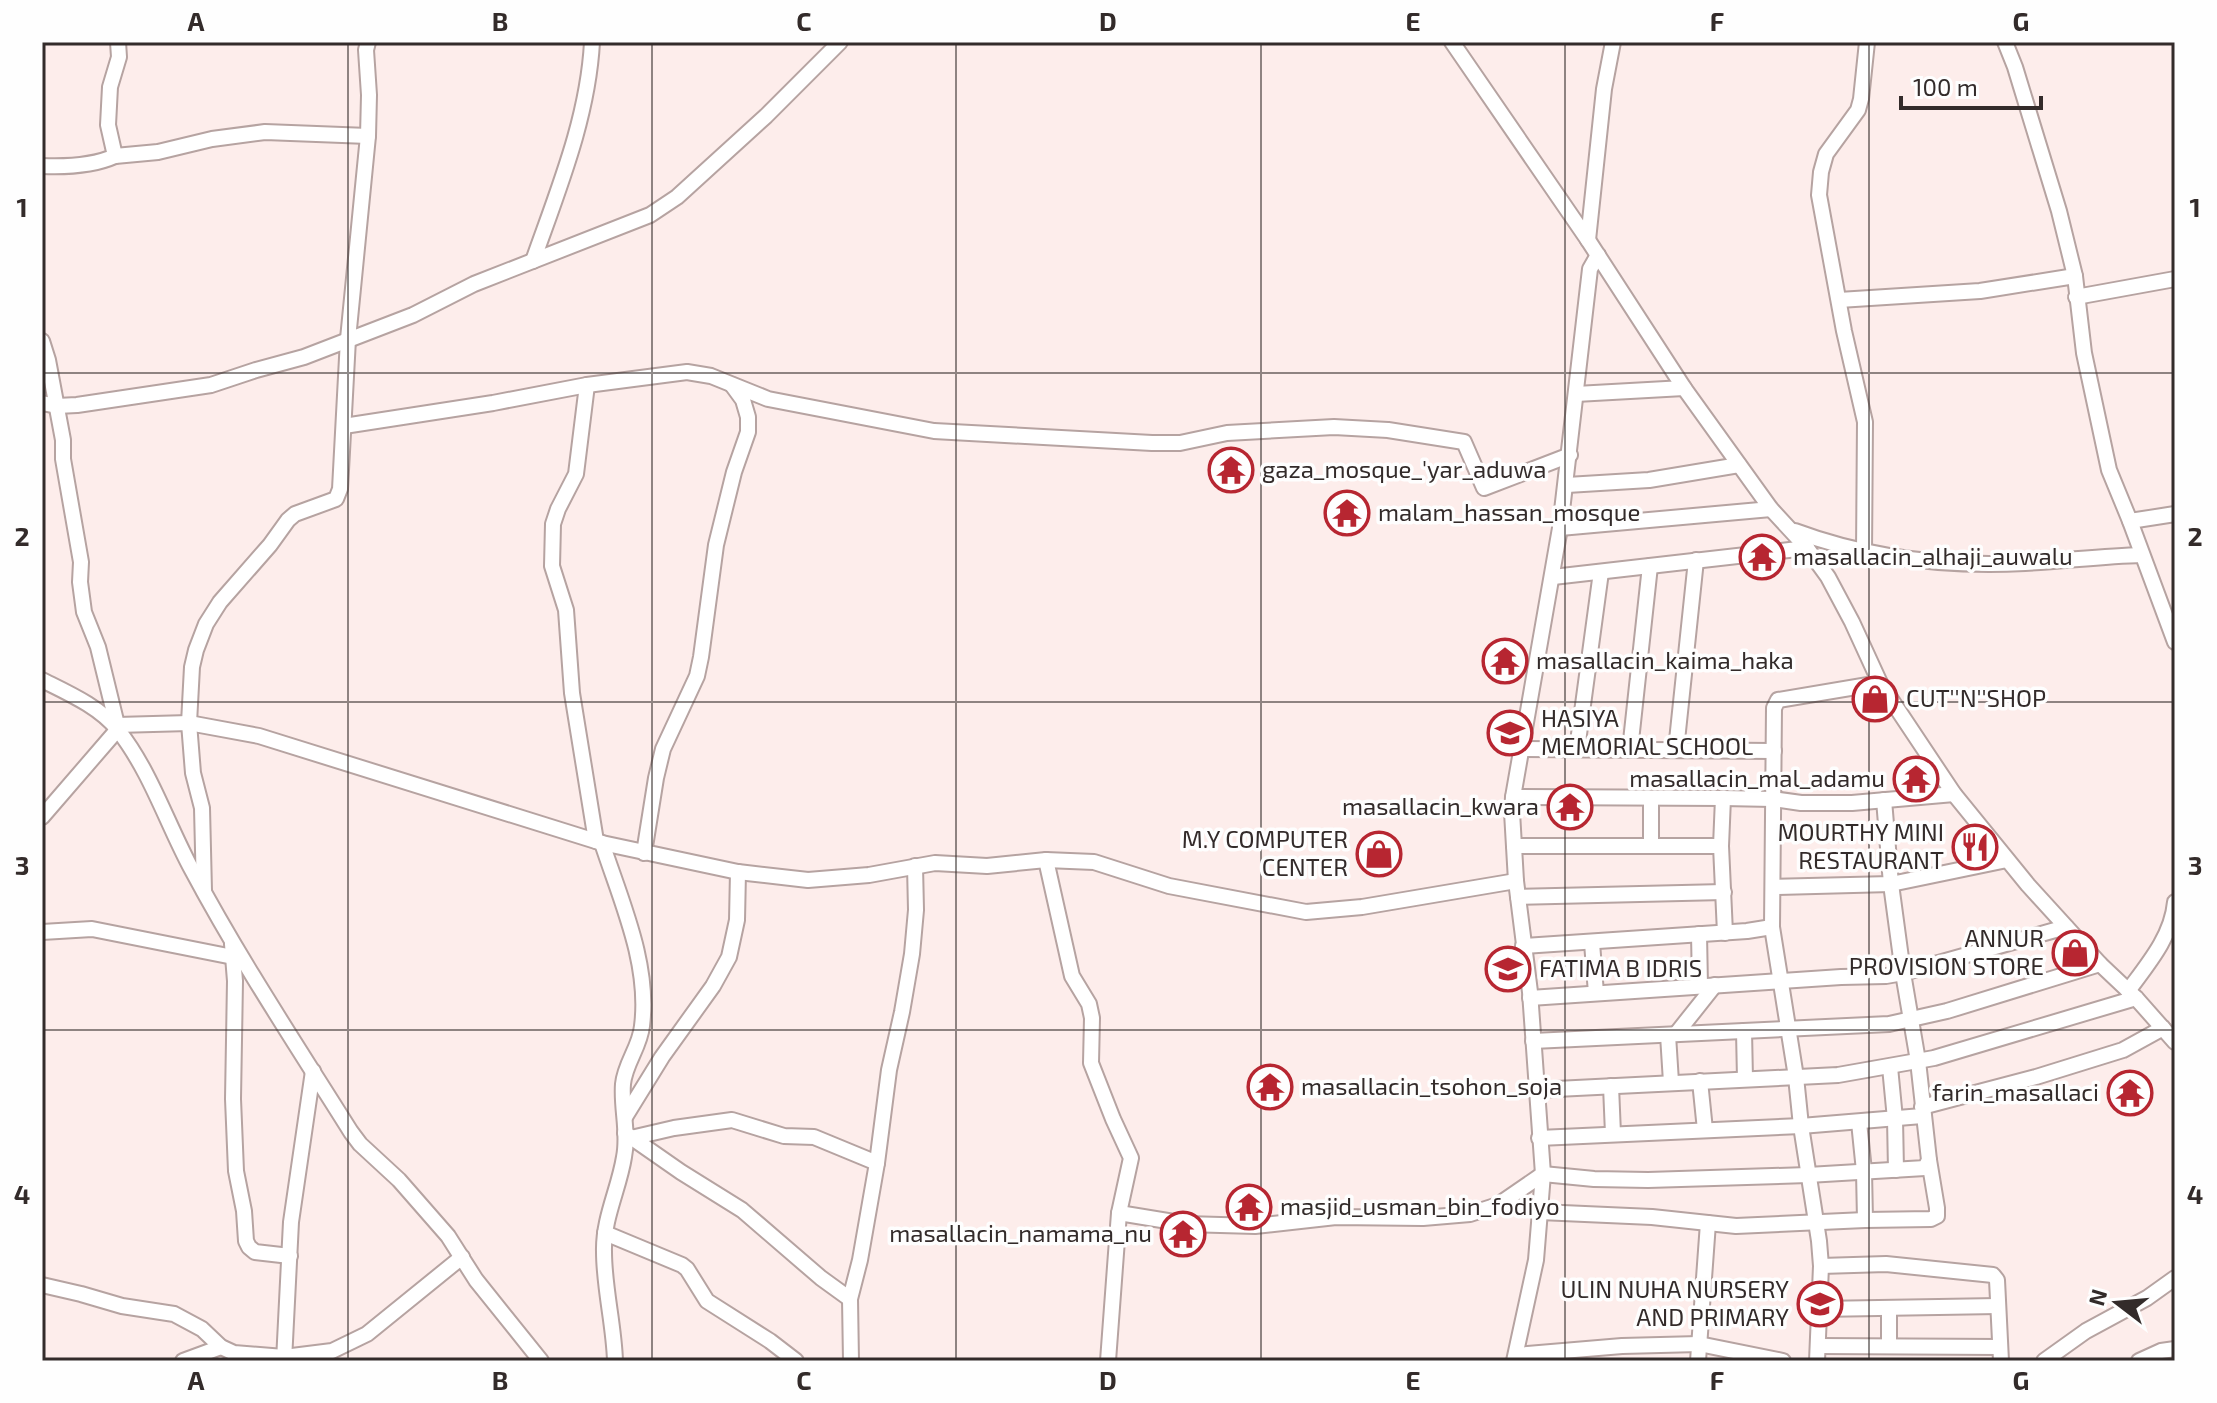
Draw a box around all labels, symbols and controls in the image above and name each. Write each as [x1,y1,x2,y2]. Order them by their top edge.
text: A [188,5,205,36]
text: B [492,5,508,36]
text: C [796,5,812,36]
text: D [1099,5,1117,36]
text: E [1405,5,1421,36]
text: F [1710,5,1724,36]
text: G [2013,5,2029,36]
scale bar [1901,60,2041,110]
text: 100 m [1913,72,1978,101]
text: 1 [16,191,28,222]
text: 1 [2189,191,2201,222]
temple icon: gaza_mosque_'yar_aduwa [1207,446,1255,494]
place label: gaza_mosque_'yar_aduwa [1262,454,1546,483]
temple icon: malam_hassan_mosque [1323,489,1371,537]
place label: malam_hassan_mosque [1378,497,1640,526]
text: 2 [14,520,30,551]
text: 2 [2187,520,2203,551]
temple icon: masallacin_alhaji_auwalu [1738,533,1786,581]
place label: masallacin_alhaji_auwalu [1793,541,2073,570]
temple icon: masallacin_kaima_haka [1481,637,1529,685]
place label: masallacin_kaima_haka [1536,645,1794,674]
shop icon: CUT''N''SHOP [1851,675,1899,723]
place label: CUT''N''SHOP [1906,683,2046,712]
place label: HASIYA MEMORIAL SCHOOL [1541,703,1753,760]
school or university icon: HASIYA MEMORIAL SCHOOL [1486,709,1534,757]
temple icon: masallacin_mal_adamu [1892,755,1940,803]
place label: masallacin_mal_adamu [1629,763,1885,792]
temple icon: masallacin_kwara [1546,783,1594,831]
place label: masallacin_kwara [1342,791,1539,820]
place label: MOURTHY MINI RESTAURANT [1777,817,1944,874]
restaurant icon: MOURTHY MINI RESTAURANT [1951,823,1999,871]
place label: M.Y COMPUTER CENTER [1182,824,1348,881]
shop icon: M.Y COMPUTER CENTER [1355,830,1403,878]
text: 3 [15,849,29,880]
text: 3 [2188,849,2202,880]
place label: ANNUR PROVISION STORE [1849,923,2044,980]
shop icon: ANNUR PROVISION STORE [2051,929,2099,977]
school or university icon: FATIMA B IDRIS [1484,945,1532,993]
place label: FATIMA B IDRIS [1539,953,1702,982]
temple icon: masallacin_tsohon_soja [1246,1063,1294,1111]
temple icon: farin_masallaci [2106,1069,2154,1117]
place label: masallacin_tsohon_soja [1301,1071,1562,1100]
place label: farin_masallaci [1932,1077,2099,1106]
text: 4 [14,1178,30,1209]
text: 4 [2187,1178,2203,1209]
temple icon: masjid_usman_bin_fodiyo [1225,1183,1273,1231]
place label: masjid_usman_bin_fodiyo [1280,1191,1560,1220]
temple icon: masallacin_namama_nu [1159,1210,1207,1258]
place label: masallacin_namama_nu [889,1218,1152,1247]
north arrow [2077,1263,2157,1343]
place label: ULIN NUHA NURSERY AND PRIMARY [1561,1274,1789,1331]
school or university icon: ULIN NUHA NURSERY AND PRIMARY [1796,1280,1844,1328]
text: N [2082,1286,2111,1308]
text: A [188,1364,205,1395]
text: B [492,1364,508,1395]
text: C [796,1364,812,1395]
text: D [1099,1364,1117,1395]
text: E [1405,1364,1421,1395]
text: F [1710,1364,1724,1395]
text: G [2013,1364,2029,1395]

